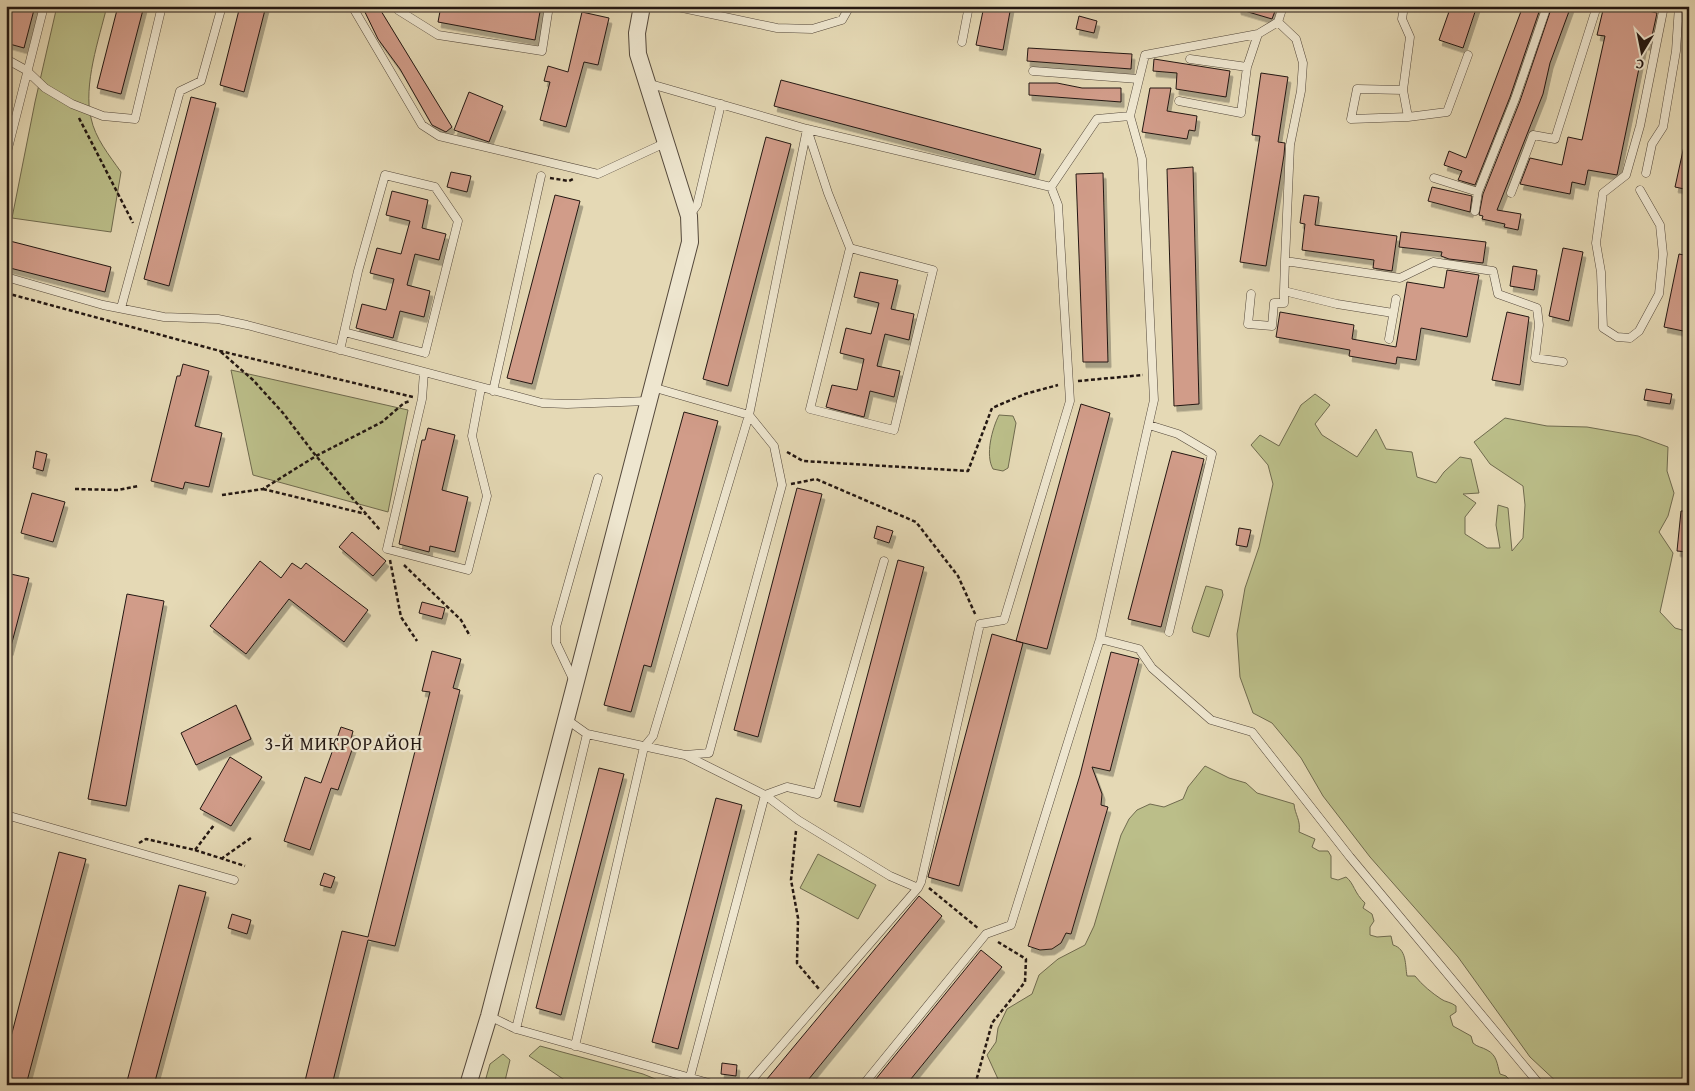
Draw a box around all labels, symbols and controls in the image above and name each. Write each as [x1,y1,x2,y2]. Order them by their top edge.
north arrow [1618,28,1668,78]
text: С [1634,54,1645,75]
district label: 3-Й МИКРОРАЙОН [265,730,423,757]

